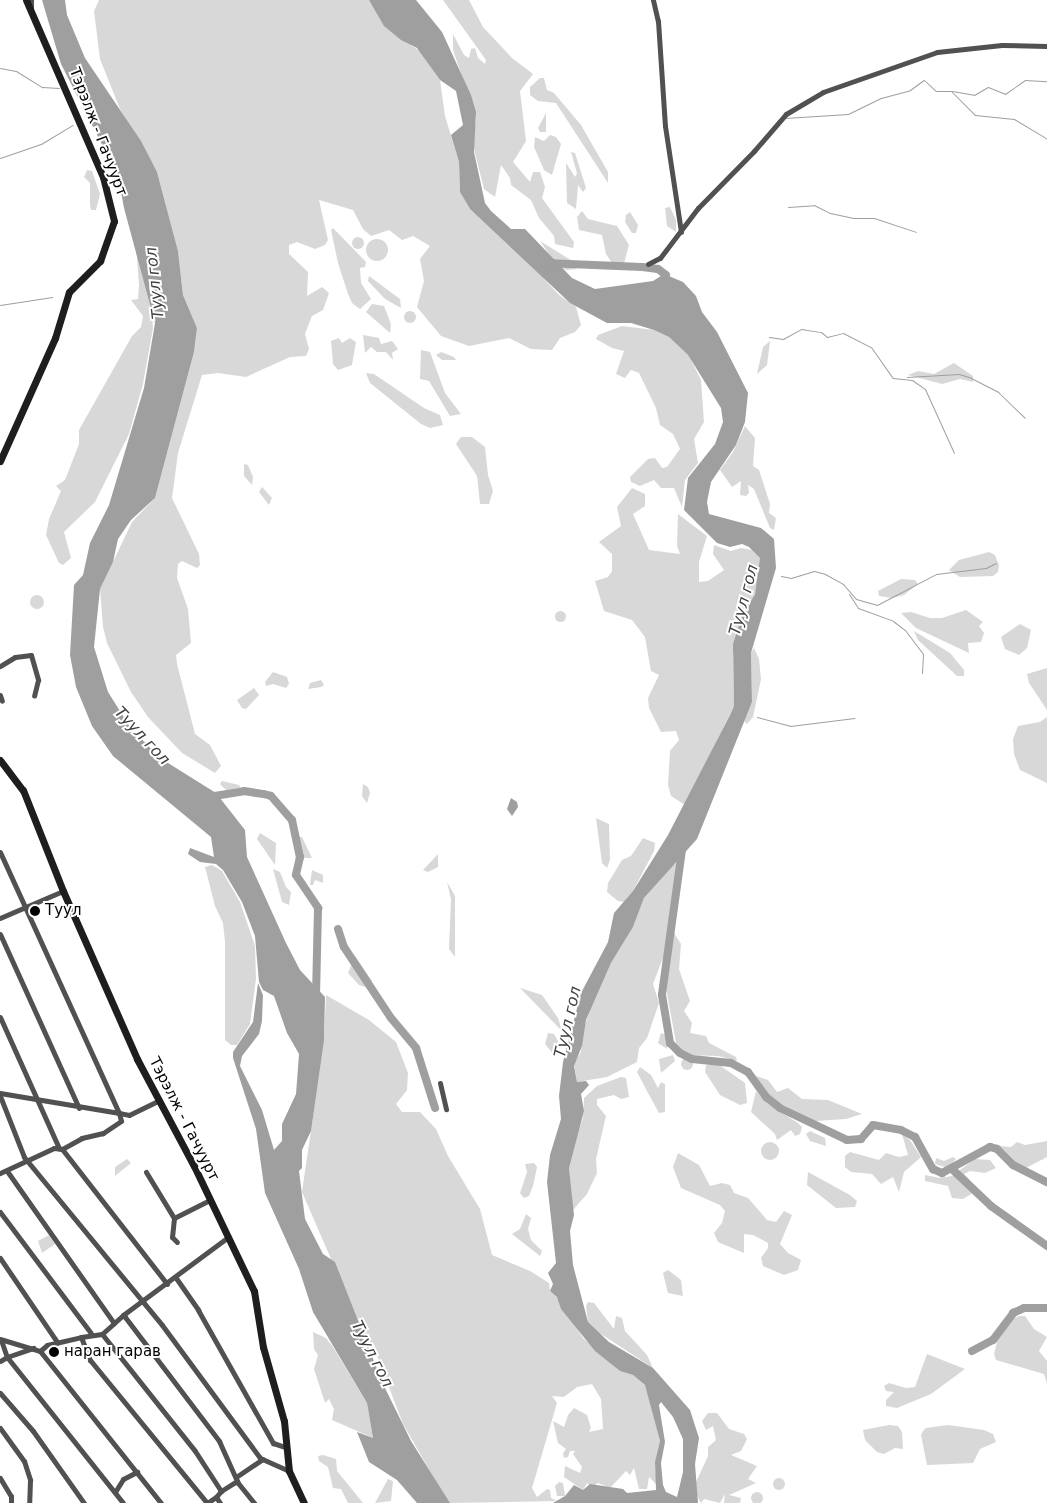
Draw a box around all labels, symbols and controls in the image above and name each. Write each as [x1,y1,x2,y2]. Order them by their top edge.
street label: Тэрэлж - Гачуурт [65,65,131,199]
water label: Туул гол [142,246,168,320]
water label: Туул гол [725,563,763,637]
water label: Туул гол [110,703,174,769]
place label: Туул [45,902,82,920]
marker: Туул [29,905,41,917]
water label: Туул гол [550,985,586,1059]
street label: Тэрэлж - Гачуурт [145,1054,223,1184]
water label: Туул гол [347,1317,397,1391]
place label: наран гарав [64,1343,161,1361]
marker: наран гарав [48,1346,60,1358]

